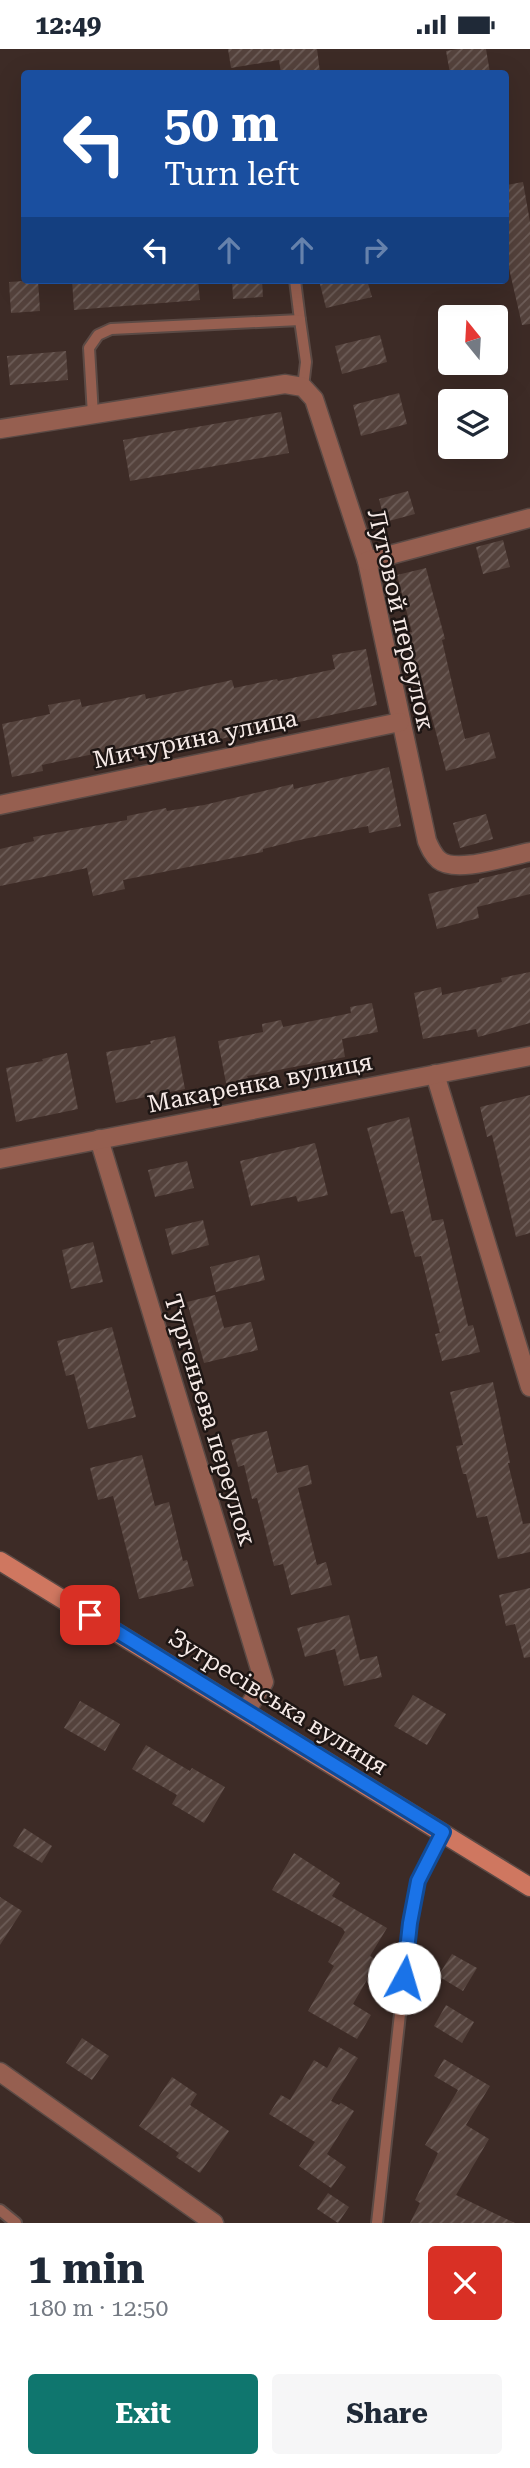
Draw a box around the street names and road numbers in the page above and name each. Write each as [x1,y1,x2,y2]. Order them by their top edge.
street label: Луговой переулок [362,507,440,733]
street label: Мичурина улица [90,704,300,774]
street label: Макаренка вулиця [145,1047,375,1119]
street label: Тургеньева переулок [158,1291,262,1549]
street label: Зугресівська вулиця [163,1623,393,1781]

